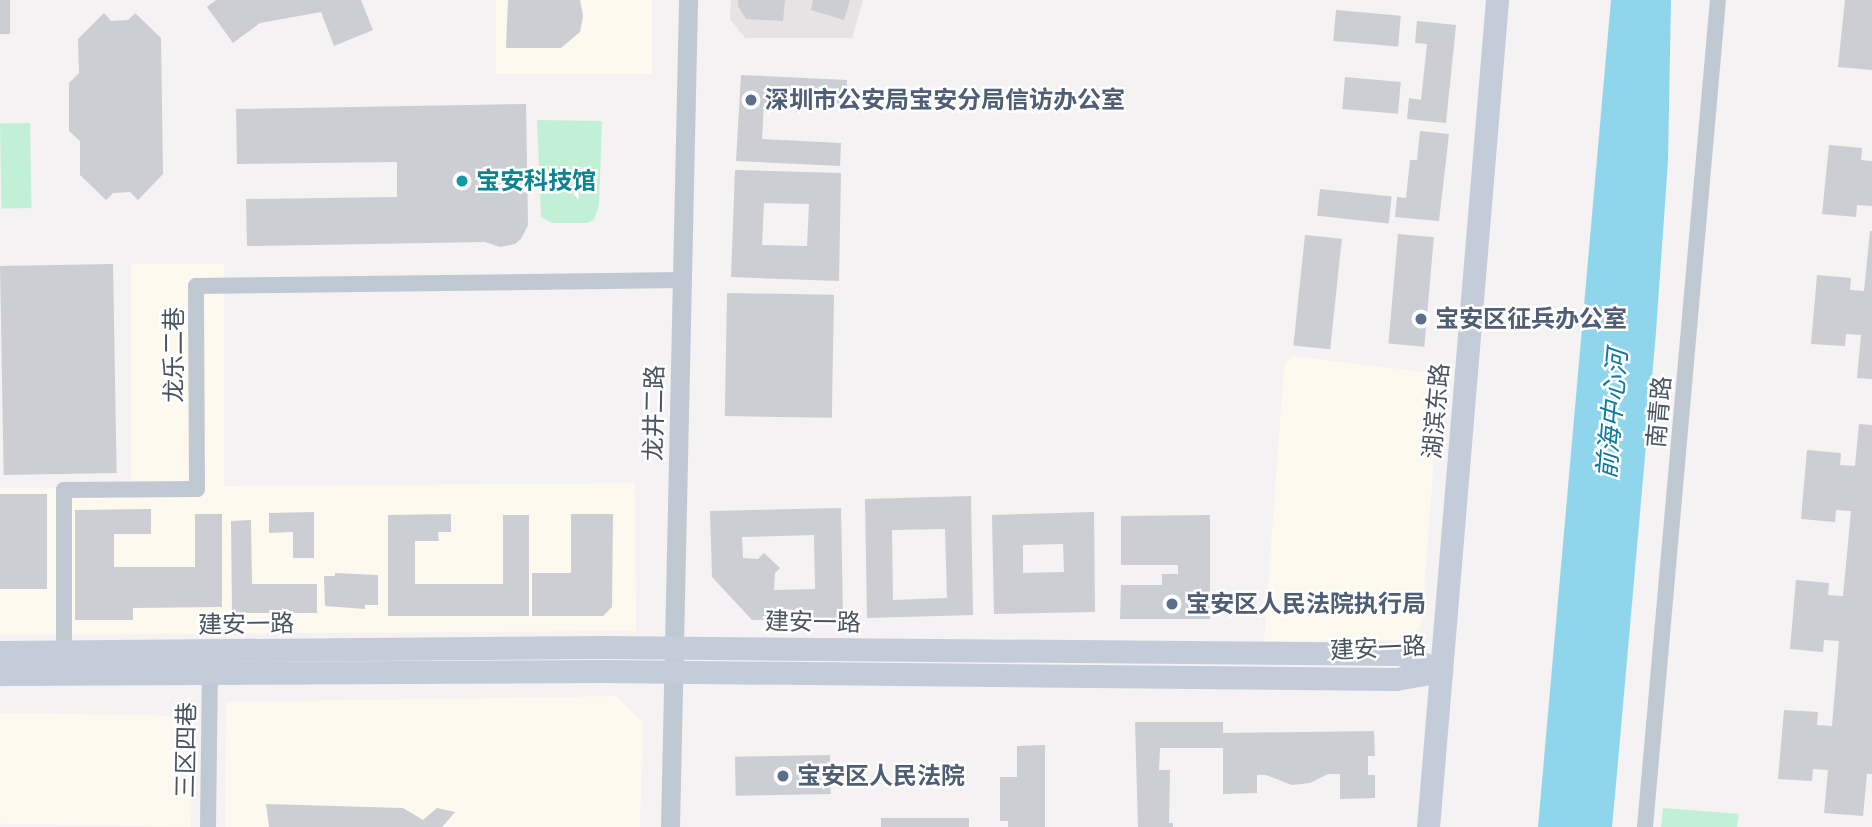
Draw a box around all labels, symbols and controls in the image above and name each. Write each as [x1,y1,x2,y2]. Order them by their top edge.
place label: 深圳市公安局宝安分局信访办公室 [765,86,1125,114]
marker: 深圳市公安局宝安分局信访办公室 [743,92,759,108]
place label: 宝安科技馆 [476,167,596,195]
marker: 宝安科技馆 [454,173,470,189]
place label: 宝安区征兵办公室 [1435,305,1627,333]
street label: 龙乐二巷 [160,307,188,403]
marker: 宝安区征兵办公室 [1413,311,1429,327]
water label: 前海中心河 [1591,348,1633,480]
street label: 湖滨东路 [1417,362,1455,460]
street label: 龙井二路 [639,365,669,461]
street label: 南青路 [1642,375,1676,449]
place label: 宝安区人民法院执行局 [1186,590,1426,618]
marker: 宝安区人民法院执行局 [1164,596,1180,612]
street label: 建安一路 [765,607,861,637]
street label: 建安一路 [198,609,294,639]
street label: 建安一路 [1329,631,1427,665]
street label: 三区四巷 [171,702,201,798]
place label: 宝安区人民法院 [797,762,965,790]
marker: 宝安区人民法院 [775,768,791,784]

